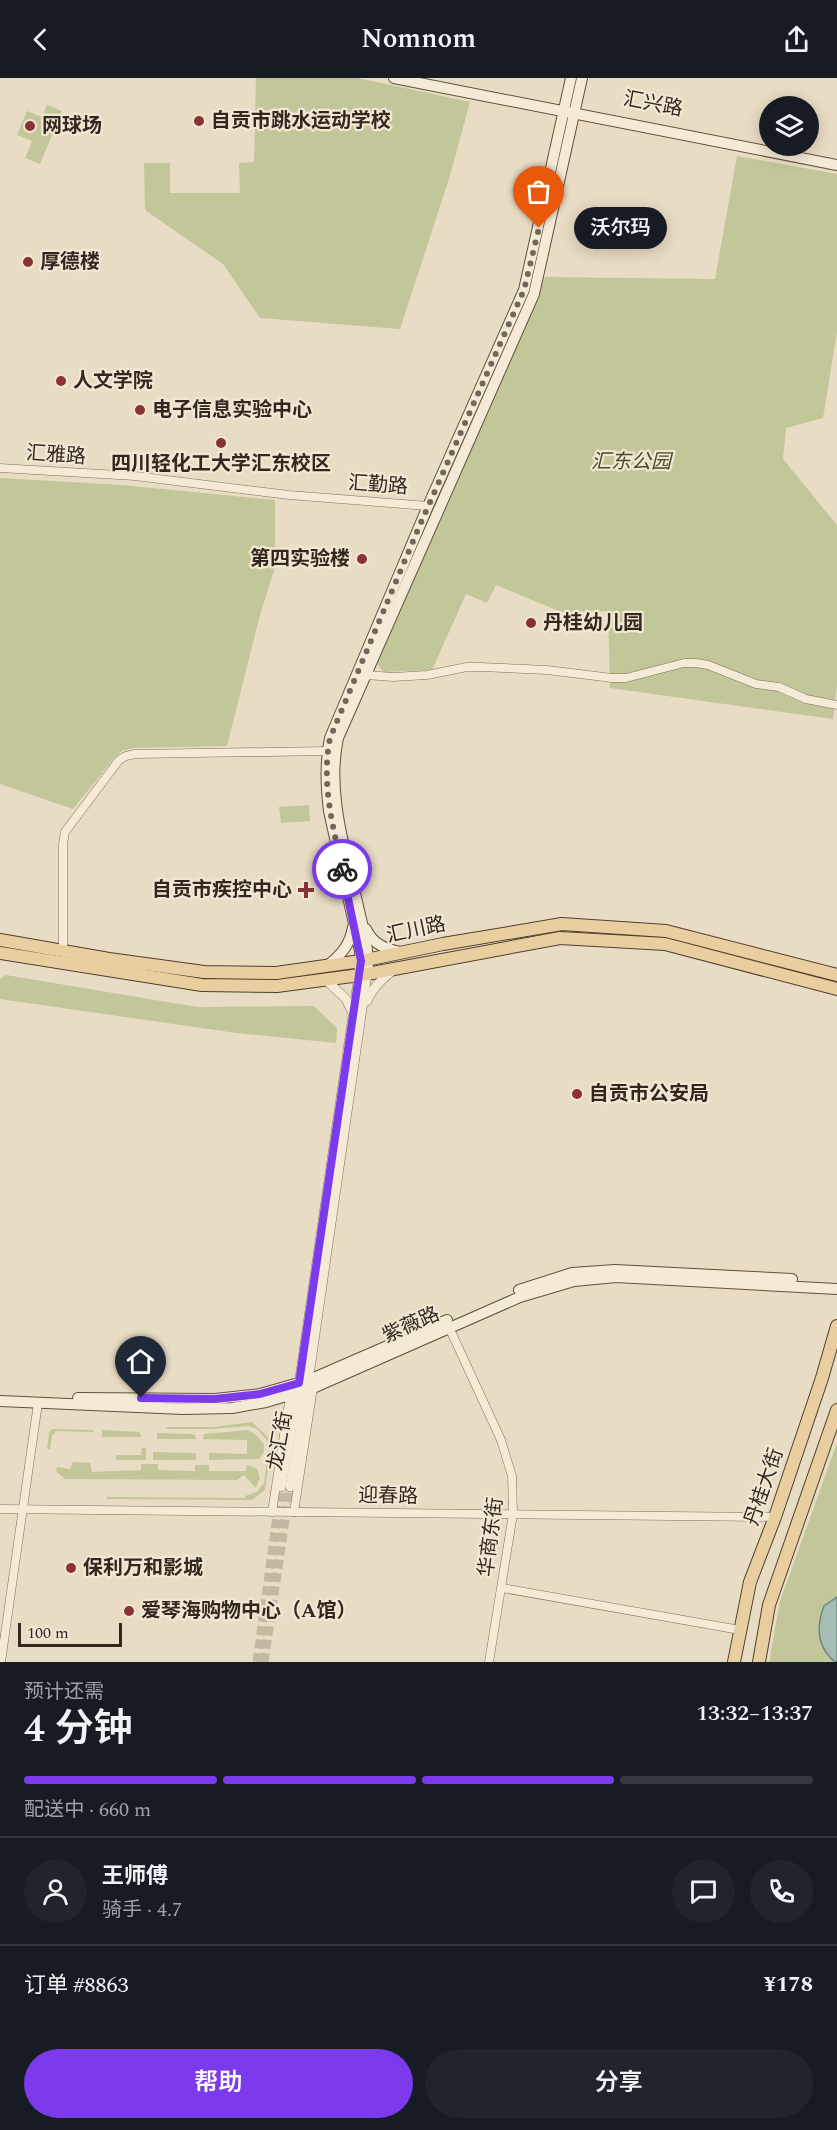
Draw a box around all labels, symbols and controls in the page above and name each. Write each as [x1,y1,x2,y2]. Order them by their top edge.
text: Nomnom [361,18,476,60]
icon: back [24,23,57,56]
icon: share [780,23,813,56]
street label: 汇兴路 [621,84,685,124]
map controls [759,96,819,156]
button: layers [759,96,819,156]
place label: 自贡市跳水运动学校 [211,106,391,136]
place label: 网球场 [42,111,102,141]
marker: 自贡市跳水运动学校 [192,114,206,128]
marker: 网球场 [23,119,37,133]
pin [513,166,564,228]
icon: bag [522,175,555,208]
callout: 沃尔玛 [575,207,668,249]
text: 沃尔玛 [591,213,651,243]
place label: 厚德楼 [40,247,100,277]
marker: 厚德楼 [21,255,35,269]
place label: 人文学院 [73,366,153,396]
marker: 人文学院 [54,374,68,388]
place label: 电子信息实验中心 [152,395,312,425]
marker: 电子信息实验中心 [133,403,147,417]
marker: 四川轻化工大学汇东校区 [214,436,228,450]
street label: 汇雅路 [25,438,87,472]
park label: 汇东公园 [591,447,674,477]
place label: 四川轻化工大学汇东校区 [111,449,331,479]
street label: 汇勤路 [347,468,409,502]
place label: 第四实验楼 [250,544,350,574]
marker: 第四实验楼 [355,552,369,566]
place label: 丹桂幼儿园 [543,608,643,638]
marker: 丹桂幼儿园 [524,616,538,630]
courier [312,839,372,899]
icon: bike [326,853,359,886]
place label: 自贡市疾控中心 [152,875,292,905]
marker: 自贡市疾控中心 [297,881,315,899]
street label: 汇川路 [384,909,448,951]
place label: 自贡市公安局 [589,1079,709,1109]
marker: 自贡市公安局 [570,1087,584,1101]
street label: 紫薇路 [377,1299,445,1351]
pin [115,1336,166,1398]
icon: home [124,1345,157,1378]
street label: 龙汇街 [260,1409,300,1473]
street label: 丹桂大街 [737,1444,791,1530]
street label: 迎春路 [358,1480,418,1512]
street label: 华商东街 [471,1495,511,1579]
place label: 保利万和影城 [83,1553,203,1583]
marker: 保利万和影城 [64,1561,78,1575]
place label: 爱琴海购物中心（A馆） [141,1596,356,1626]
marker: 爱琴海购物中心（A馆） [122,1604,136,1618]
scale bar [18,1620,122,1648]
text: 100 m [27,1621,69,1645]
text: 预计还需 [24,1677,104,1707]
text: 13:32–13:37 [696,1697,813,1730]
text: 4 分钟 [24,1700,133,1759]
text: 配送中 · 660 m [24,1795,151,1825]
button: person [24,1860,87,1923]
text: 王师傅 [102,1860,168,1893]
button: chat [672,1860,735,1923]
button: phone [750,1860,813,1923]
text: 骑手 · 4.7 [102,1895,182,1925]
text: ¥178 [764,1968,813,2001]
text: 订单 #8863 [24,1969,129,2002]
button: 帮助 [24,2049,413,2118]
button: 分享 [425,2049,813,2118]

